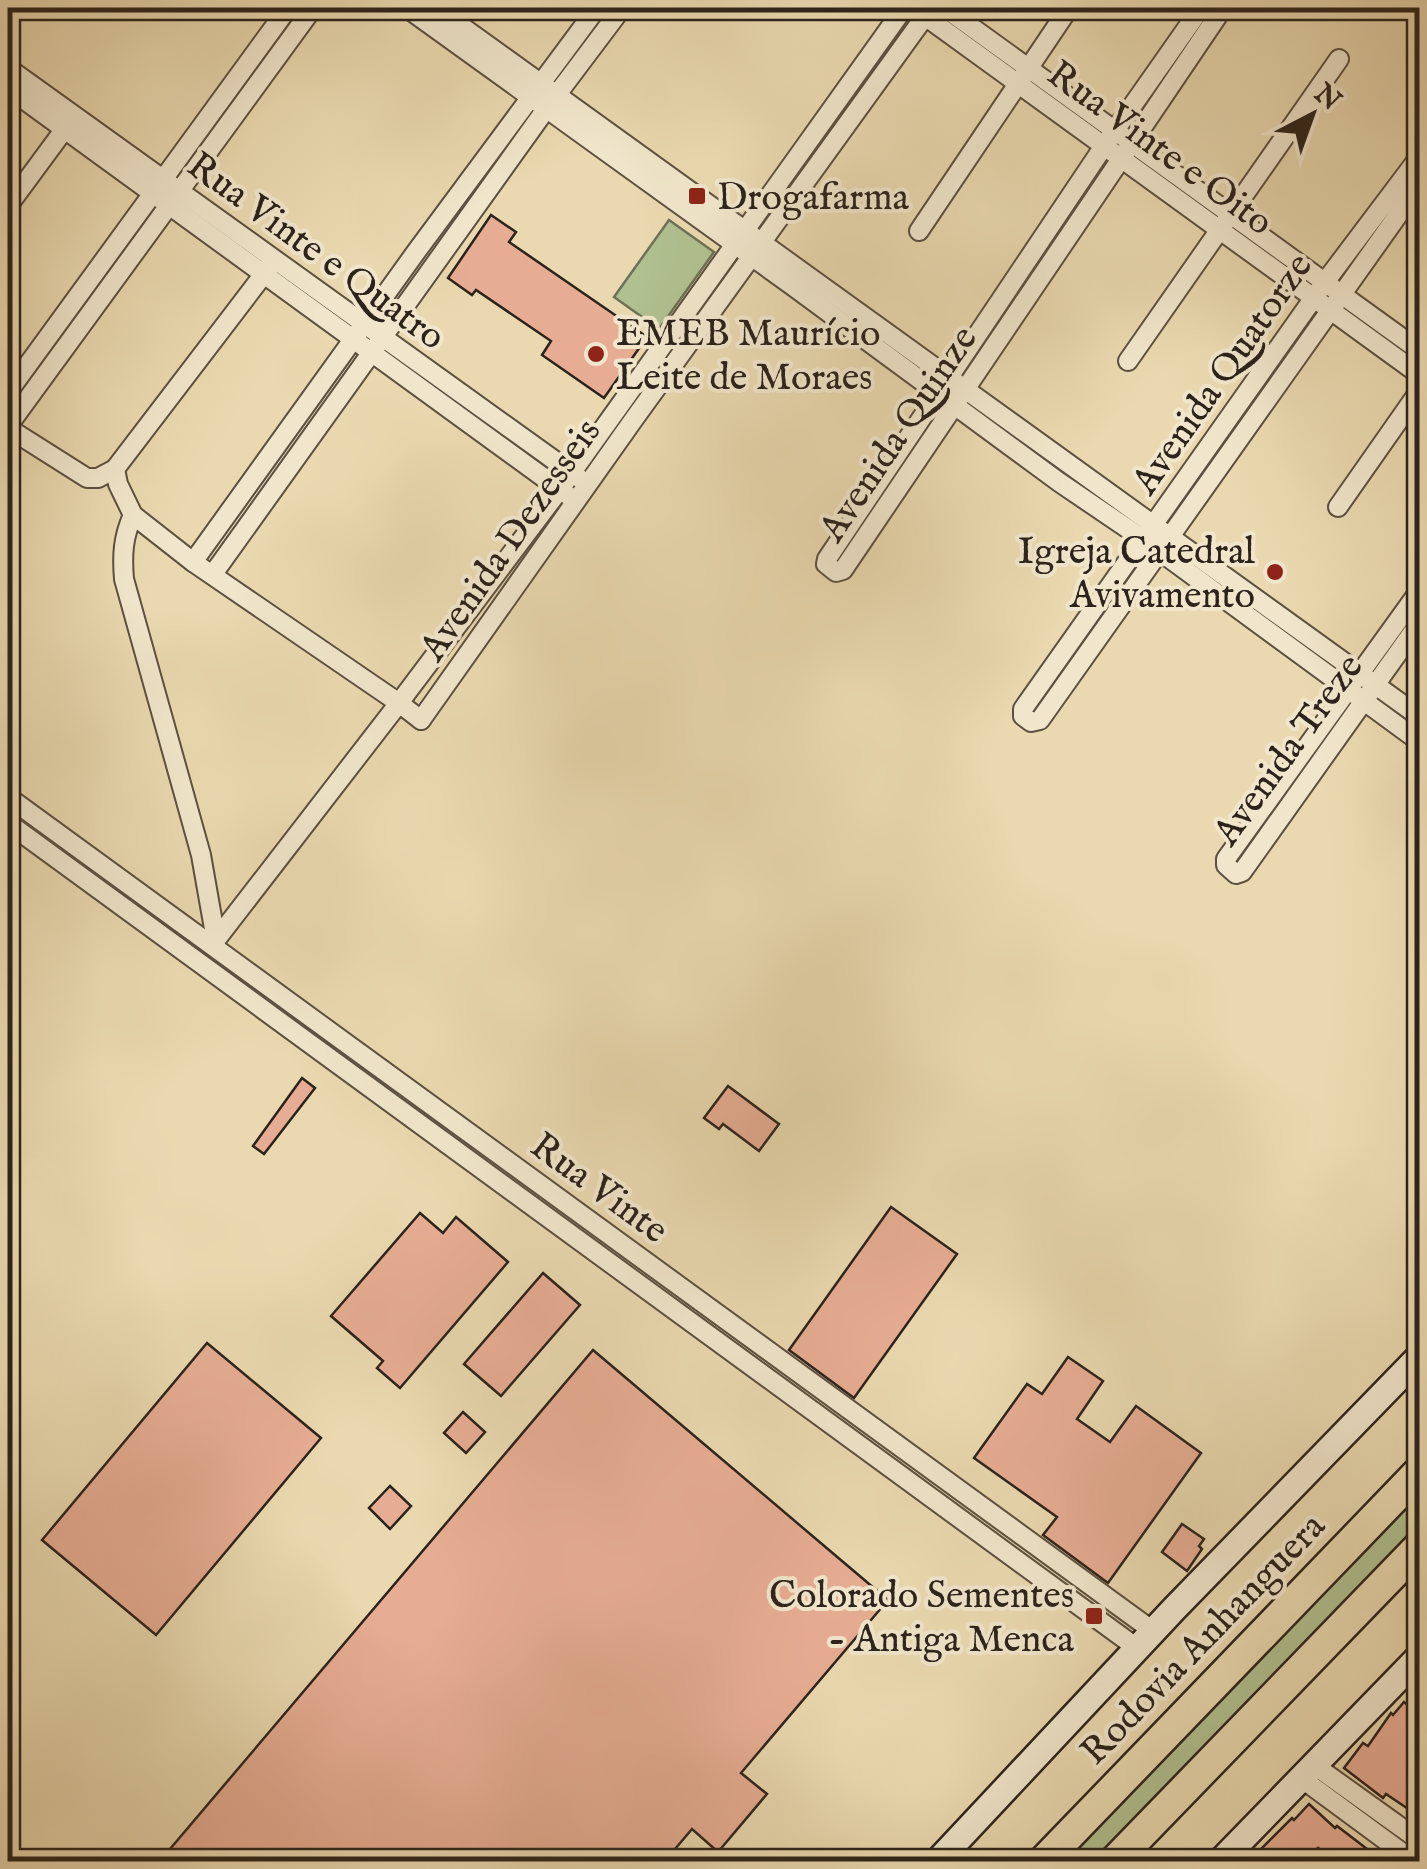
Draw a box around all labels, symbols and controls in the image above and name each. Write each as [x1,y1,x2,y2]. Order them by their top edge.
street label: Rua Vinte e Oito [1037,51,1282,248]
north arrow [1262,65,1362,165]
text: N [1305,76,1347,119]
street label: Rua Vinte e Quatro [177,143,454,362]
place label: Drogafarma [717,175,909,223]
marker: Drogafarma [686,185,708,207]
street label: Avenida Quatorze [1122,245,1324,506]
place label: EMEB Maurício Leite de Moraes [616,311,880,403]
street label: Avenida Quinze [809,317,989,553]
marker: EMEB Maurício Leite de Moraes [585,343,607,365]
street label: Avenida Dezesseis [410,410,613,672]
place label: Igreja Catedral Avivamento [1018,529,1256,621]
marker: Igreja Catedral Avivamento [1264,561,1286,583]
street label: Avenida Treze [1203,645,1375,857]
street label: Rua Vinte [520,1123,677,1256]
street label: Rodovia Anhanguera [1071,1503,1337,1776]
place label: Colorado Sementes - Antiga Menca [769,1573,1075,1665]
marker: Colorado Sementes - Antiga Menca [1083,1605,1105,1627]

